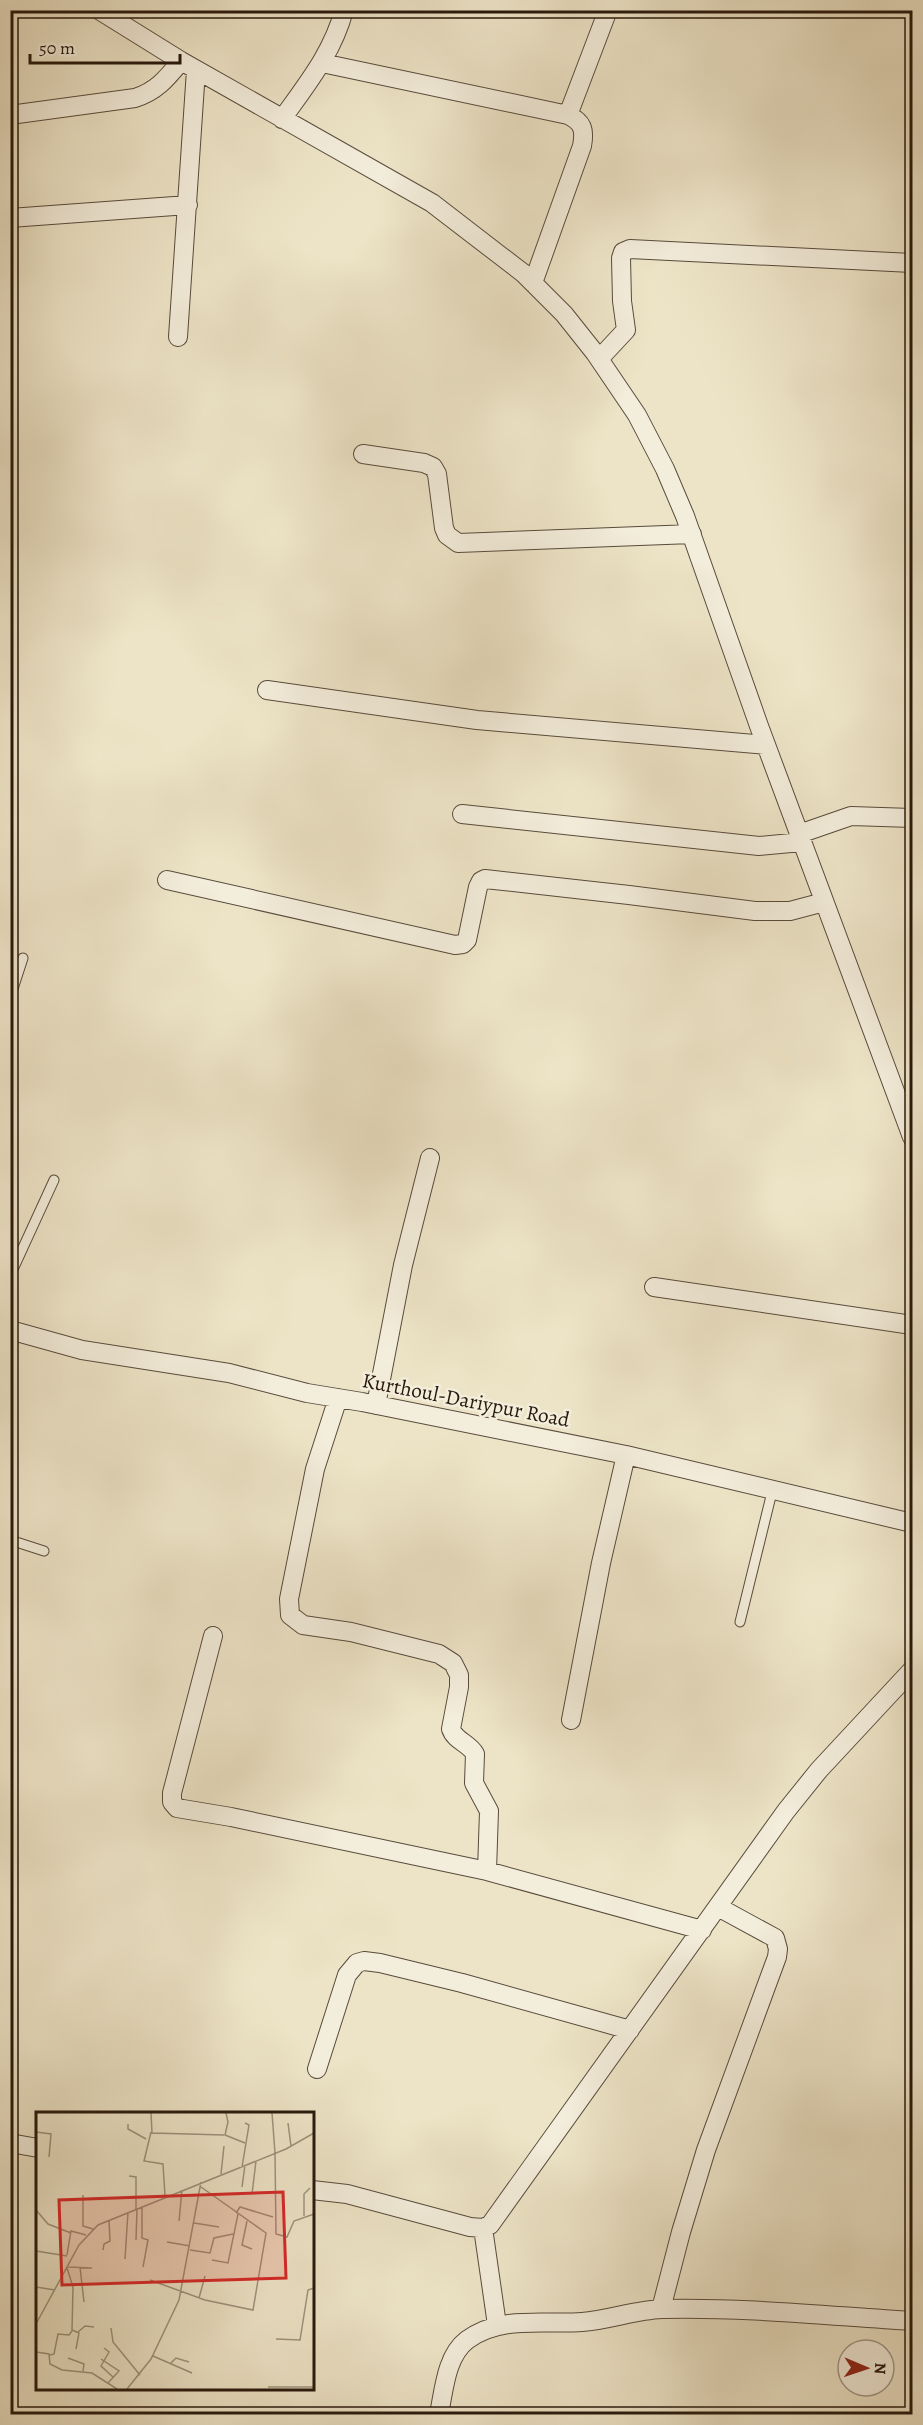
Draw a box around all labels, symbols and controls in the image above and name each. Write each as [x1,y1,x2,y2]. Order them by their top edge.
scale bar [30,27,180,65]
text: 50 m [39,36,75,60]
street label: Kurthoul-Dariypur Road [360,1366,573,1434]
inset map [36,2112,314,2389]
north arrow [836,2338,896,2398]
text: N [869,2362,891,2375]

